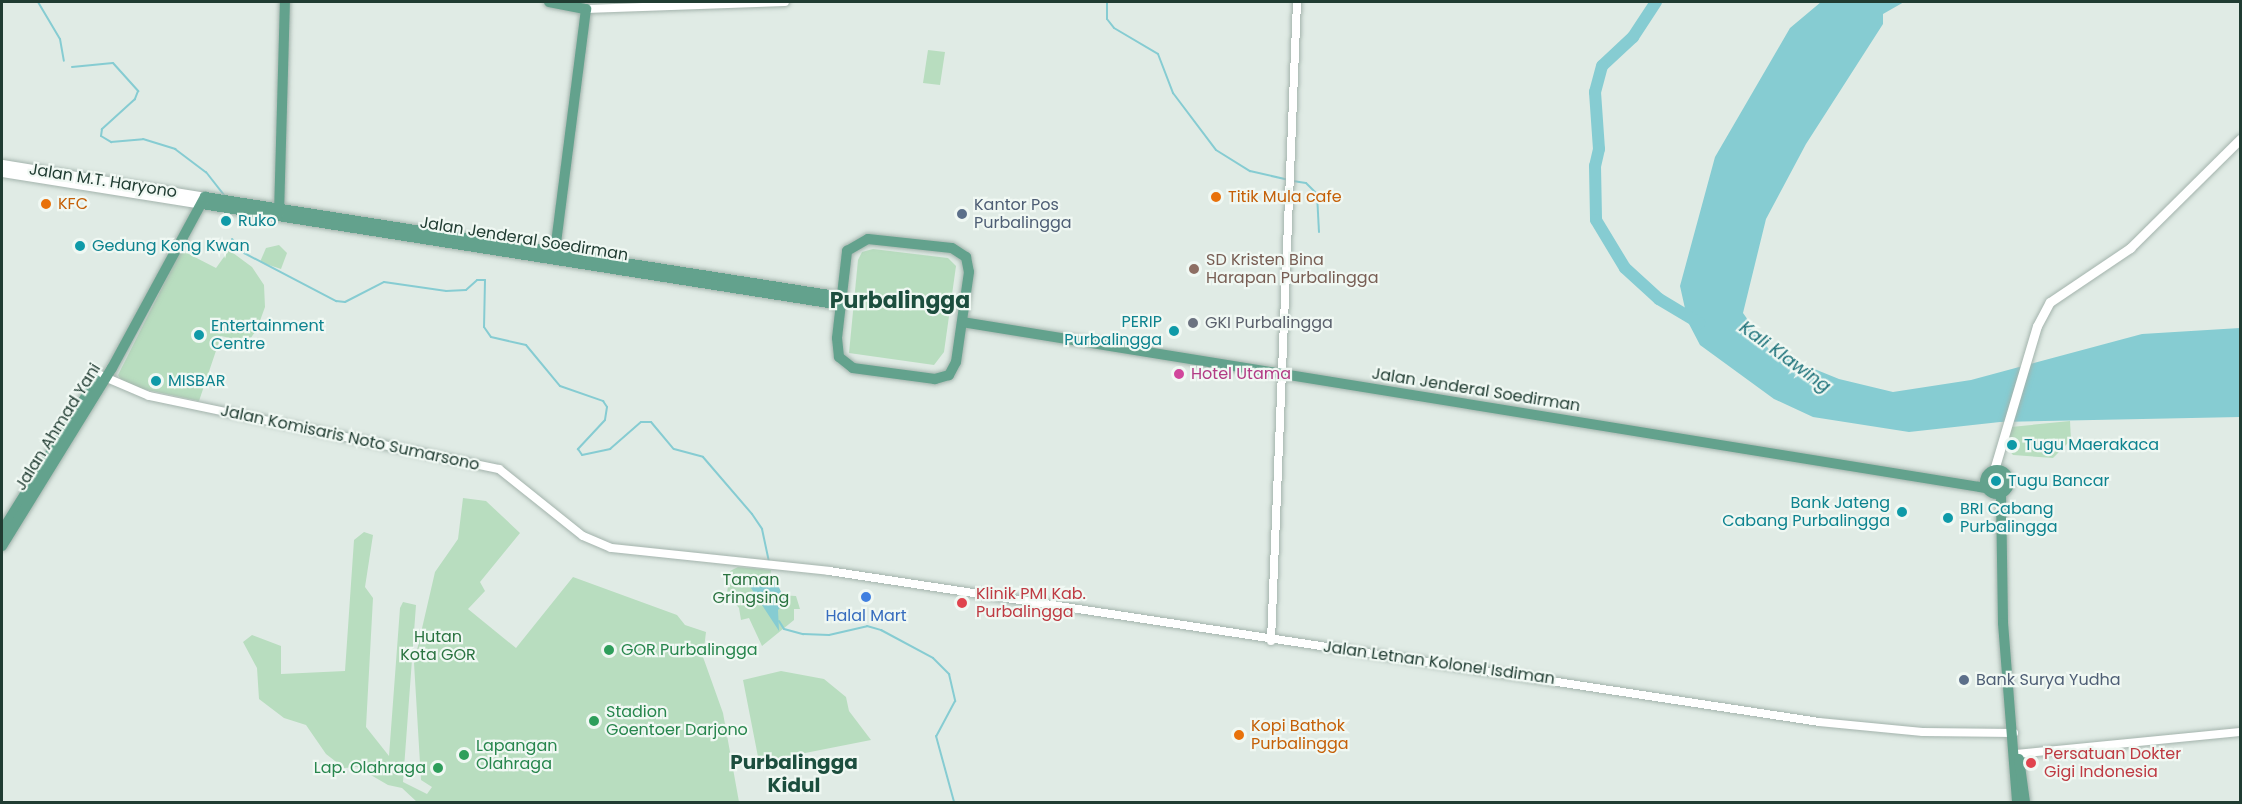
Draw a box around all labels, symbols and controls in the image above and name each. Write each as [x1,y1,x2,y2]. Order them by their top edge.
street label: Jalan M.T. Haryono [28,160,178,202]
place label: Titik Mula cafe [1228,187,1342,207]
marker: Titik Mula cafe [1209,190,1223,204]
place label: KFC [58,194,88,214]
place label: Kantor Pos Purbalingga [974,195,1072,233]
marker: KFC [39,197,53,211]
marker: Kantor Pos Purbalingga [955,207,969,221]
place label: Ruko [238,211,276,231]
street label: Jalan Jenderal Soedirman [418,213,630,265]
marker: Ruko [219,214,233,228]
place label: Gedung Kong Kwan [92,236,250,256]
marker: Gedung Kong Kwan [73,239,87,253]
place label: SD Kristen Bina Harapan Purbalingga [1206,250,1378,288]
marker: SD Kristen Bina Harapan Purbalingga [1187,262,1201,276]
district label: Purbalingga [830,288,970,314]
place label: PERIP Purbalingga [1064,312,1162,350]
place label: GKI Purbalingga [1205,313,1333,333]
place label: Entertainment Centre [211,316,324,354]
marker: GKI Purbalingga [1186,316,1200,330]
water label: Kali Klawing [1735,317,1835,397]
marker: PERIP Purbalingga [1167,324,1181,338]
marker: Entertainment Centre [192,328,206,342]
street label: Jalan Ahmad Yani [11,360,105,494]
place label: Hotel Utama [1191,364,1291,384]
street label: Jalan Jenderal Soedirman [1370,364,1582,416]
marker: Hotel Utama [1172,367,1186,381]
place label: MISBAR [168,371,225,391]
marker: MISBAR [149,374,163,388]
street label: Jalan Komisaris Noto Sumarsono [219,401,481,475]
place label: Tugu Maerakaca [2024,435,2159,455]
marker: Tugu Maerakaca [2005,438,2019,452]
place label: Tugu Bancar [2008,471,2110,491]
marker: Tugu Bancar [1989,474,2003,488]
place label: Bank Jateng Cabang Purbalingga [1722,493,1890,531]
place label: BRI Cabang Purbalingga [1960,499,2058,537]
marker: Bank Jateng Cabang Purbalingga [1895,505,1909,519]
marker: BRI Cabang Purbalingga [1941,511,1955,525]
park label: Taman Gringsing [713,570,789,608]
place label: Klinik PMI Kab. Purbalingga [976,584,1086,622]
marker: Halal Mart [859,590,873,604]
marker: Klinik PMI Kab. Purbalingga [953,594,971,612]
place label: Halal Mart [825,606,907,626]
park label: Hutan Kota GOR [400,627,476,665]
street label: Jalan Letnan Kolonel Isdiman [1322,637,1556,689]
place label: GOR Purbalingga [621,640,758,660]
marker: GOR Purbalingga [602,643,616,657]
place label: Bank Surya Yudha [1976,670,2121,690]
marker: Bank Surya Yudha [1957,673,1971,687]
place label: Stadion Goentoer Darjono [606,702,748,740]
marker: Stadion Goentoer Darjono [587,714,601,728]
place label: Kopi Bathok Purbalingga [1251,716,1349,754]
marker: Kopi Bathok Purbalingga [1232,728,1246,742]
place label: Lapangan Olahraga [476,736,557,774]
place label: Persatuan Dokter Gigi Indonesia [2044,744,2181,782]
marker: Lapangan Olahraga [457,748,471,762]
district label: Purbalingga Kidul [730,750,858,797]
marker: Persatuan Dokter Gigi Indonesia [2022,754,2040,772]
place label: Lap. Olahraga [314,758,426,778]
marker: Lap. Olahraga [431,761,445,775]

